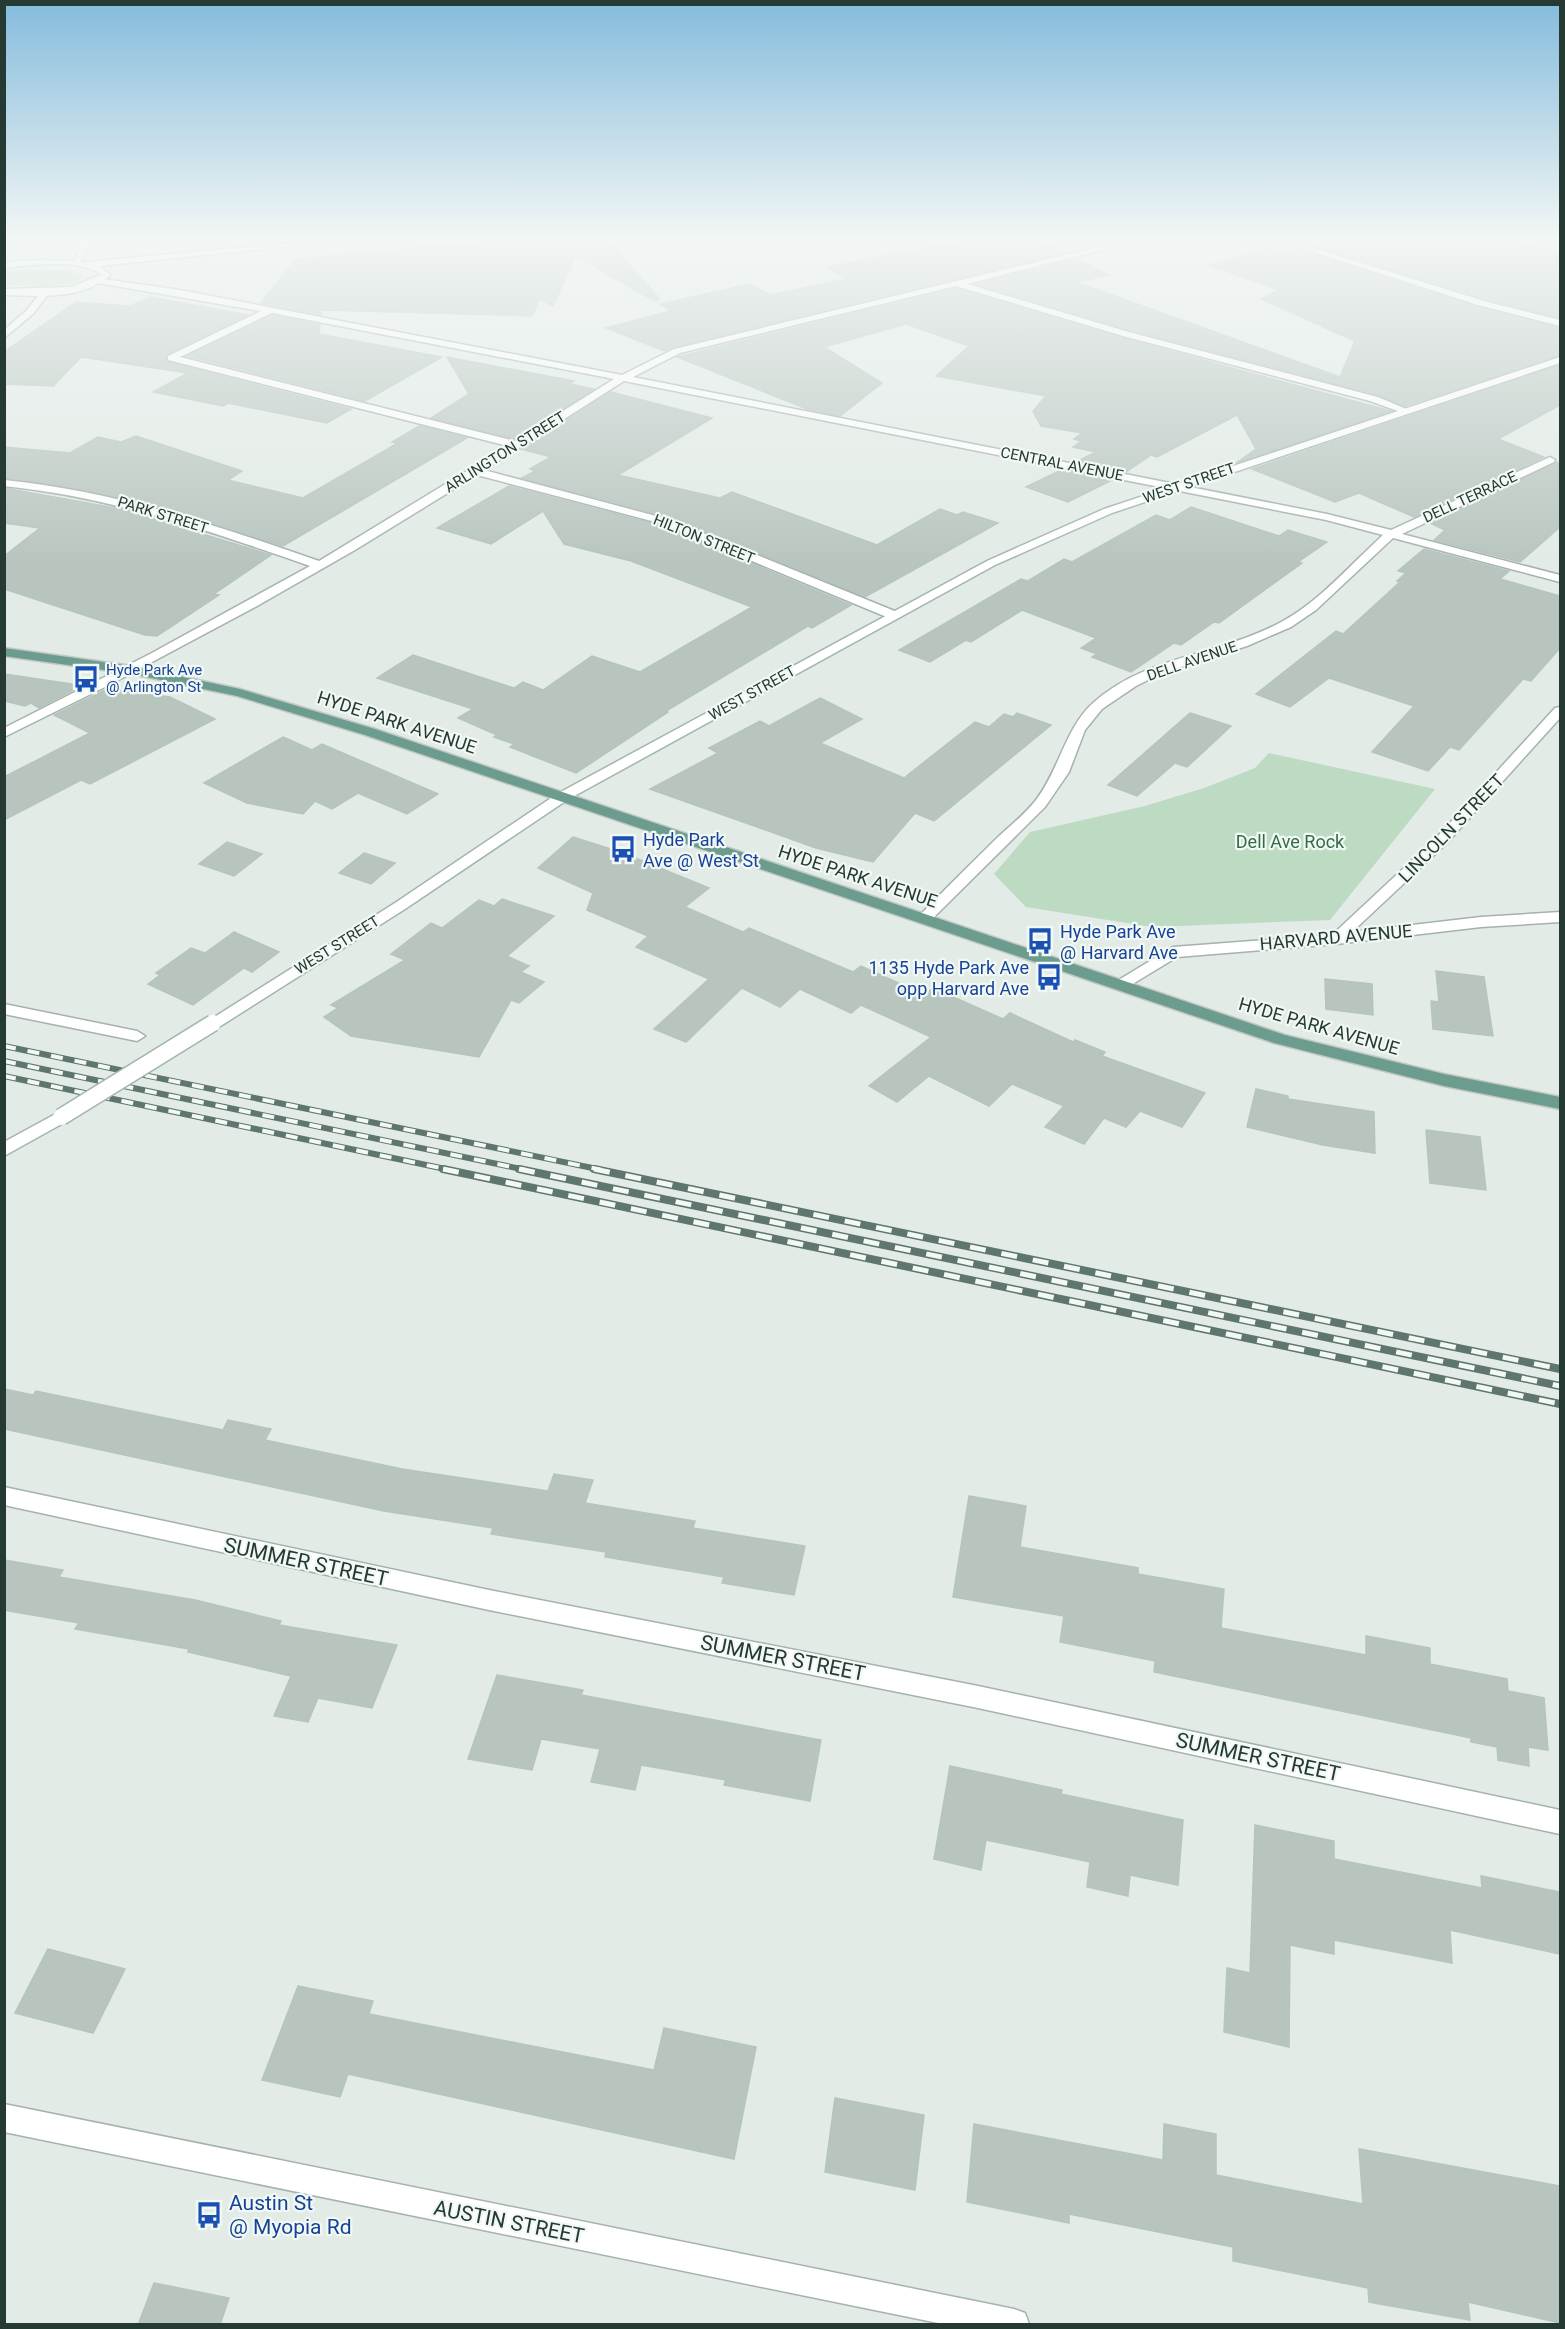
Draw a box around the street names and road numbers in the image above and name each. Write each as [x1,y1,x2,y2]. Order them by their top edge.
street label: ARLINGTON STREET [441,408,569,496]
street label: CENTRAL AVENUE [999,443,1125,485]
street label: WEST STREET [1141,459,1238,507]
street label: DELL TERRACE [1420,467,1520,527]
street label: PARK STREET [115,493,211,537]
street label: HILTON STREET [651,511,757,568]
street label: DELL AVENUE [1144,637,1240,685]
street label: WEST STREET [705,662,799,724]
street label: HYDE PARK AVENUE [315,686,479,758]
street label: LINCOLN STREET [1394,769,1508,887]
street label: HYDE PARK AVENUE [776,840,940,912]
street label: WEST STREET [291,912,383,978]
street label: HARVARD AVENUE [1259,920,1413,954]
street label: HYDE PARK AVENUE [1236,993,1402,1059]
street label: SUMMER STREET [222,1533,391,1591]
street label: SUMMER STREET [699,1630,868,1686]
street label: SUMMER STREET [1174,1728,1343,1786]
street label: AUSTIN STREET [432,2196,587,2248]

